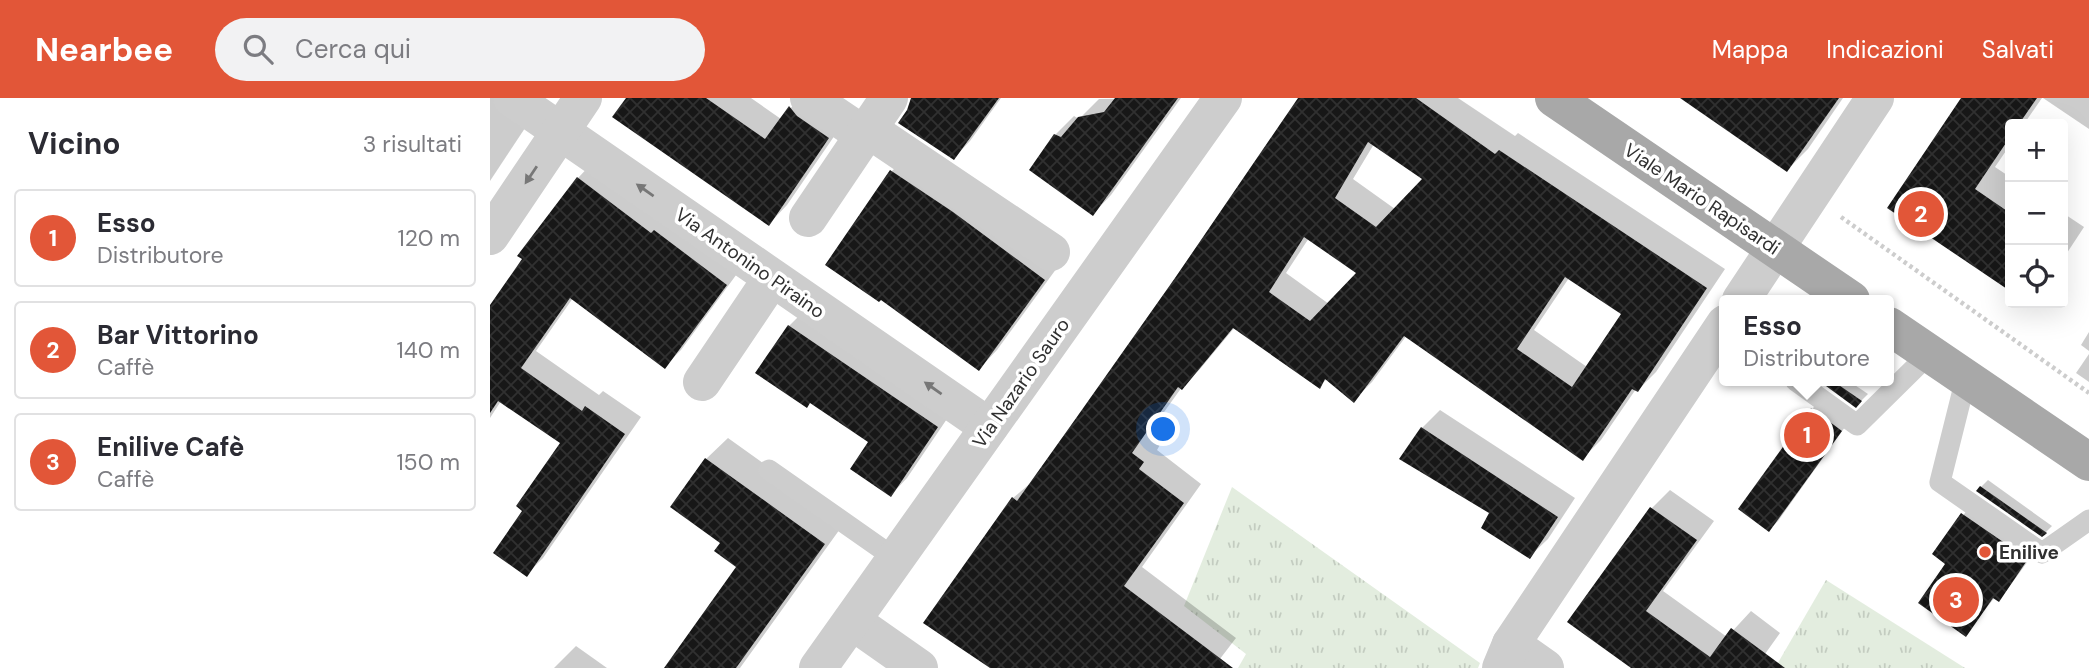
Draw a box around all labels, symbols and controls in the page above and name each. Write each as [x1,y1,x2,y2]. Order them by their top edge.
search box [215,18,705,81]
text: Nearbee [35,28,173,71]
icon: search [239,30,277,68]
text: Cerca qui [295,32,411,66]
text: Mappa [1712,34,1788,65]
text: Indicazioni [1826,34,1944,65]
text: Salvati [1982,34,2054,65]
map controls [2005,119,2068,308]
button: + [2005,119,2068,182]
text: Vicino [28,124,121,163]
text: 3 risultati [363,129,462,159]
street label: Viale Mario Rapisardi [1619,138,1785,260]
one-way arrow [524,166,538,184]
button: − [2005,182,2068,245]
one-way arrow [636,183,654,197]
pin: 2 [1898,188,1944,240]
street label: Via Antonino Piraino [670,202,830,324]
text: Esso [97,206,156,240]
text: 1 [49,223,57,253]
text: 120 m [397,223,460,253]
text: Distributore [97,240,223,270]
button: locate [2005,245,2068,308]
popup [1719,295,1894,386]
text: Esso [1743,309,1802,343]
street label: Via Nazario Sauro [967,313,1075,453]
text: Bar Vittorino [97,318,259,352]
text: 2 [46,335,60,365]
text: 140 m [397,335,460,365]
text: Distributore [1743,343,1870,373]
text: Caffè [97,352,154,382]
one-way arrow [924,381,942,395]
pin: 1 [1784,409,1830,461]
your location [1146,412,1180,446]
text: Enilive Cafè [97,430,244,464]
text: 3 [46,447,60,477]
text: 150 m [396,447,460,477]
text: Caffè [97,464,154,494]
place label: Enilive [1999,540,2059,565]
marker: Enilive [1977,544,1993,560]
pin: 3 [1933,574,1979,626]

